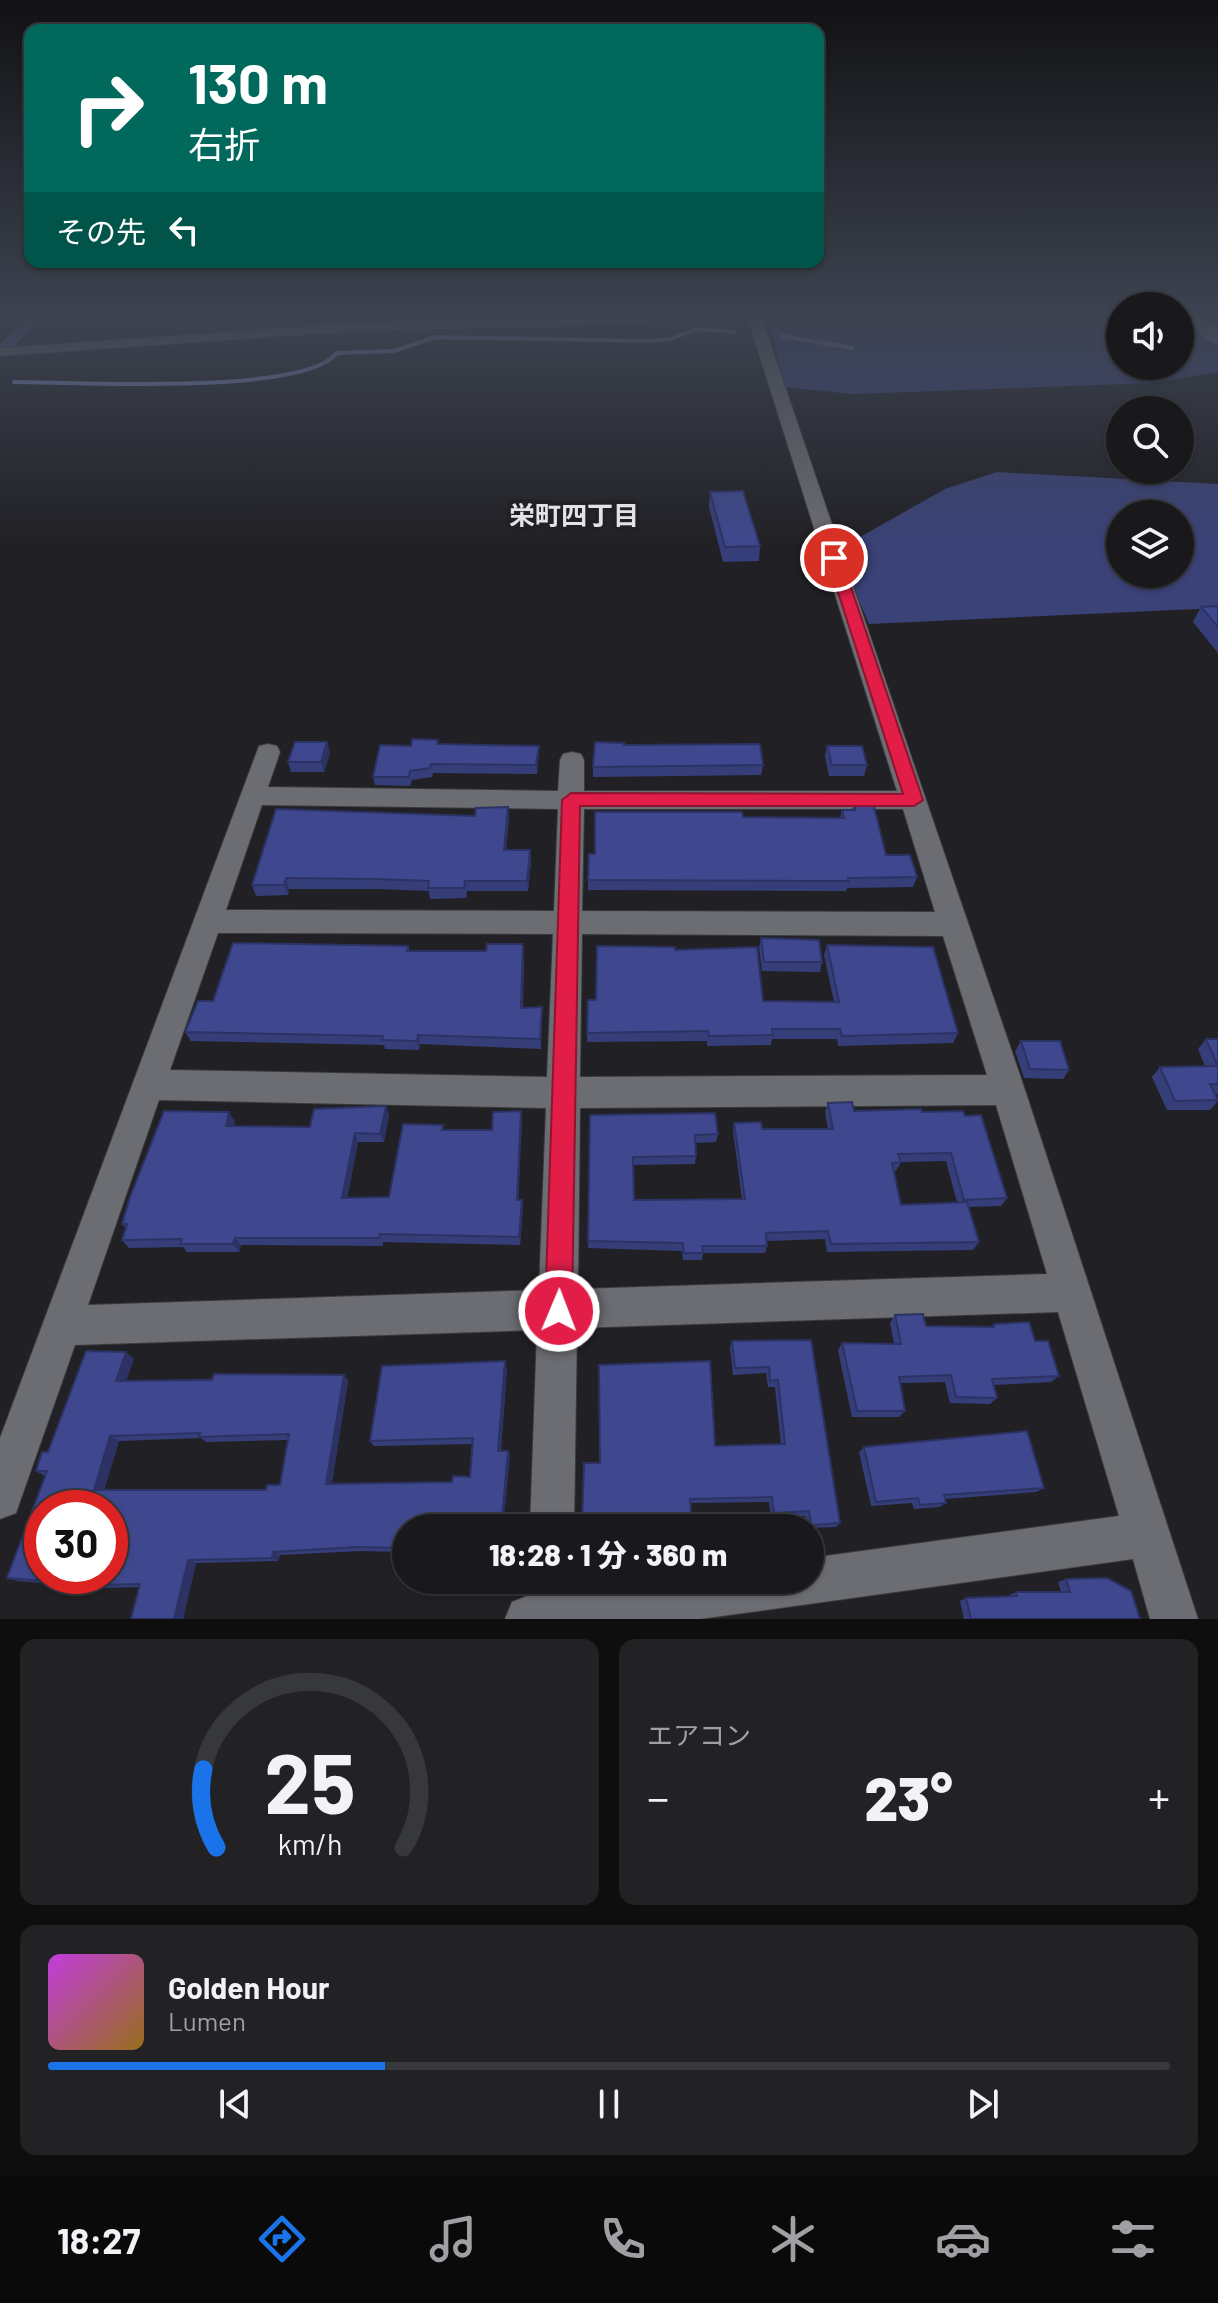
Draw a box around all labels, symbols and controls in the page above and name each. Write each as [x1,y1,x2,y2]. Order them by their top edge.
text: 130 m [188,48,328,115]
icon: right [56,56,160,160]
text: 右折 [188,122,260,165]
icon: left [162,208,206,252]
text: その先 [56,213,146,249]
map controls [1106,292,1194,588]
button: sound [1106,292,1194,380]
button: search [1106,396,1194,484]
district label: 栄町四丁目 [509,499,639,530]
button: layers [1106,500,1194,588]
pin [800,524,868,592]
icon: arrive [812,536,856,580]
position arrow [517,1269,601,1353]
speed limit sign: 30 [24,1490,128,1594]
text: 18:28 · 1 分 · 360 m [489,1536,727,1572]
text: エアコン [647,1719,751,1750]
text: 25 [264,1731,355,1831]
text: 23° [864,1761,953,1833]
text: − [647,1770,669,1823]
text: + [1148,1770,1170,1823]
text: km/h [277,1826,342,1861]
text: Golden Hour [168,1969,330,2005]
text: Lumen [168,2005,246,2036]
icon: previous [213,2082,257,2126]
icon: pause [587,2082,631,2126]
icon: next [961,2082,1005,2126]
icon: directions [254,2211,310,2267]
icon: music [425,2211,481,2267]
icon: phone [595,2211,651,2267]
icon: climate [765,2211,821,2267]
icon: car [935,2211,991,2267]
icon: filters [1105,2211,1161,2267]
text: 18:27 [57,2218,140,2261]

